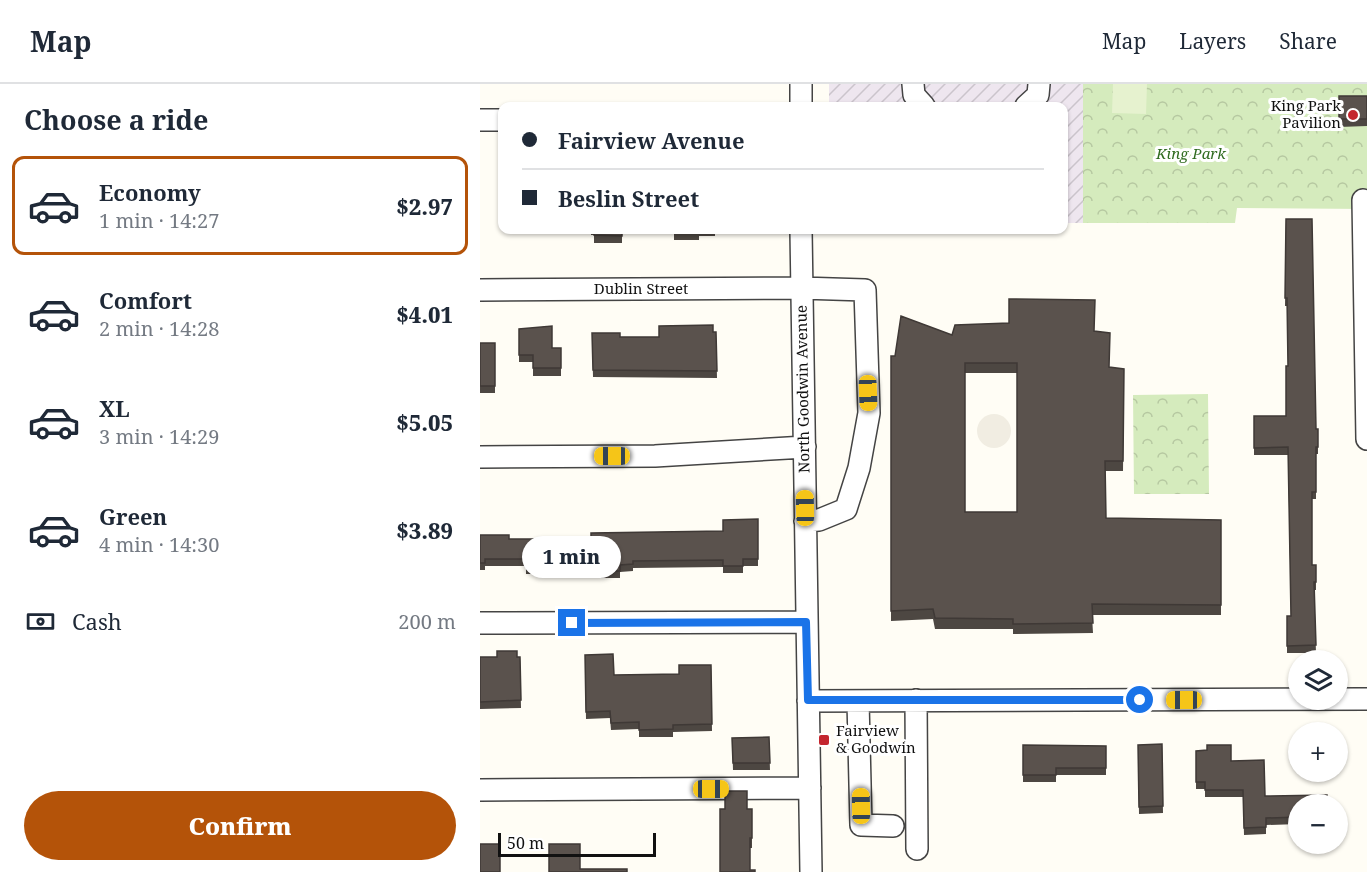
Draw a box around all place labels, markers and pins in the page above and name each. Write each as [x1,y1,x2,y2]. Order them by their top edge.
place label: King Park Pavilion [1271,95,1341,132]
marker: King Park Pavilion [1346,108,1360,122]
place label: Fairview & Goodwin [836,720,916,757]
marker: Fairview & Goodwin [817,733,831,747]

